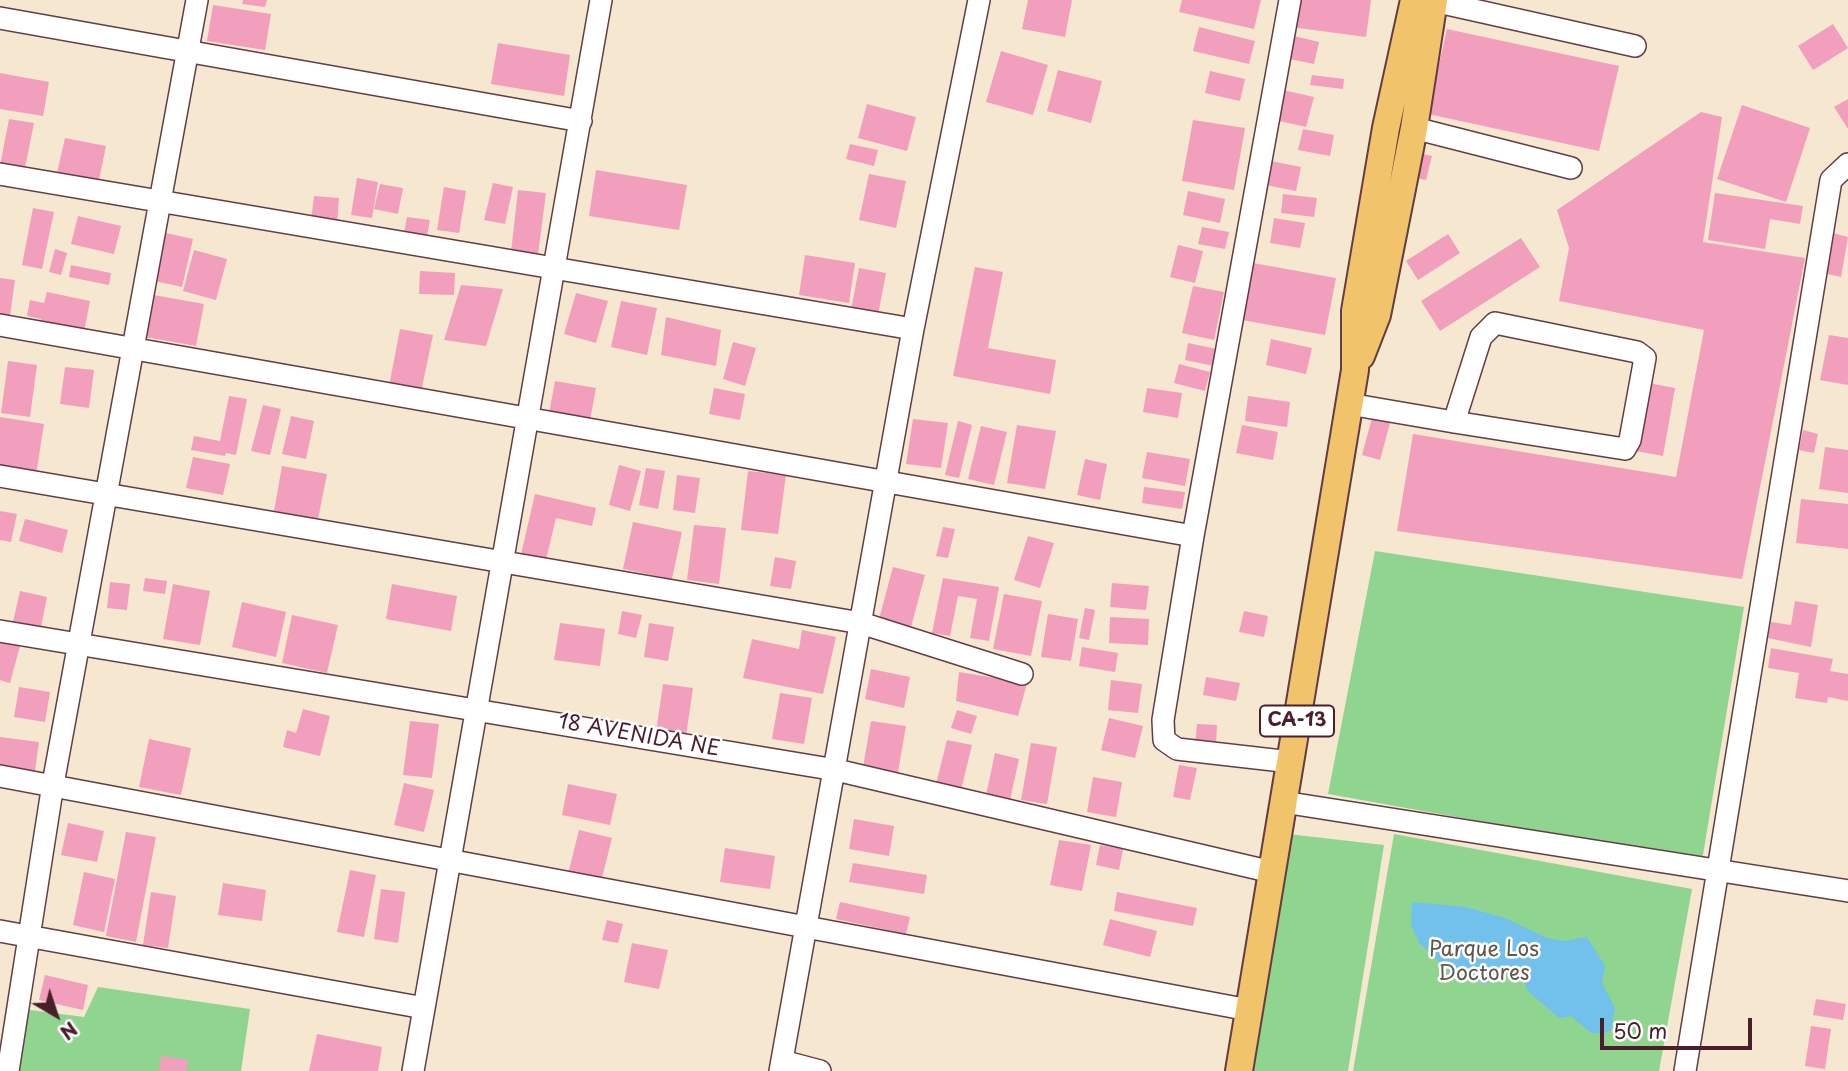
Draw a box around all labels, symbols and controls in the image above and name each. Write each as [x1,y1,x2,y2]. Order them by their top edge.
road number: CA-13 [1260,706,1334,736]
street label: 18 AVENIDA NE [556,709,722,763]
park label: Parque Los Doctores [1429,937,1539,987]
north arrow [21,980,91,1050]
scale bar [1603,1004,1755,1048]
text: 50 m [1613,1014,1667,1046]
text: N [55,1016,84,1047]

